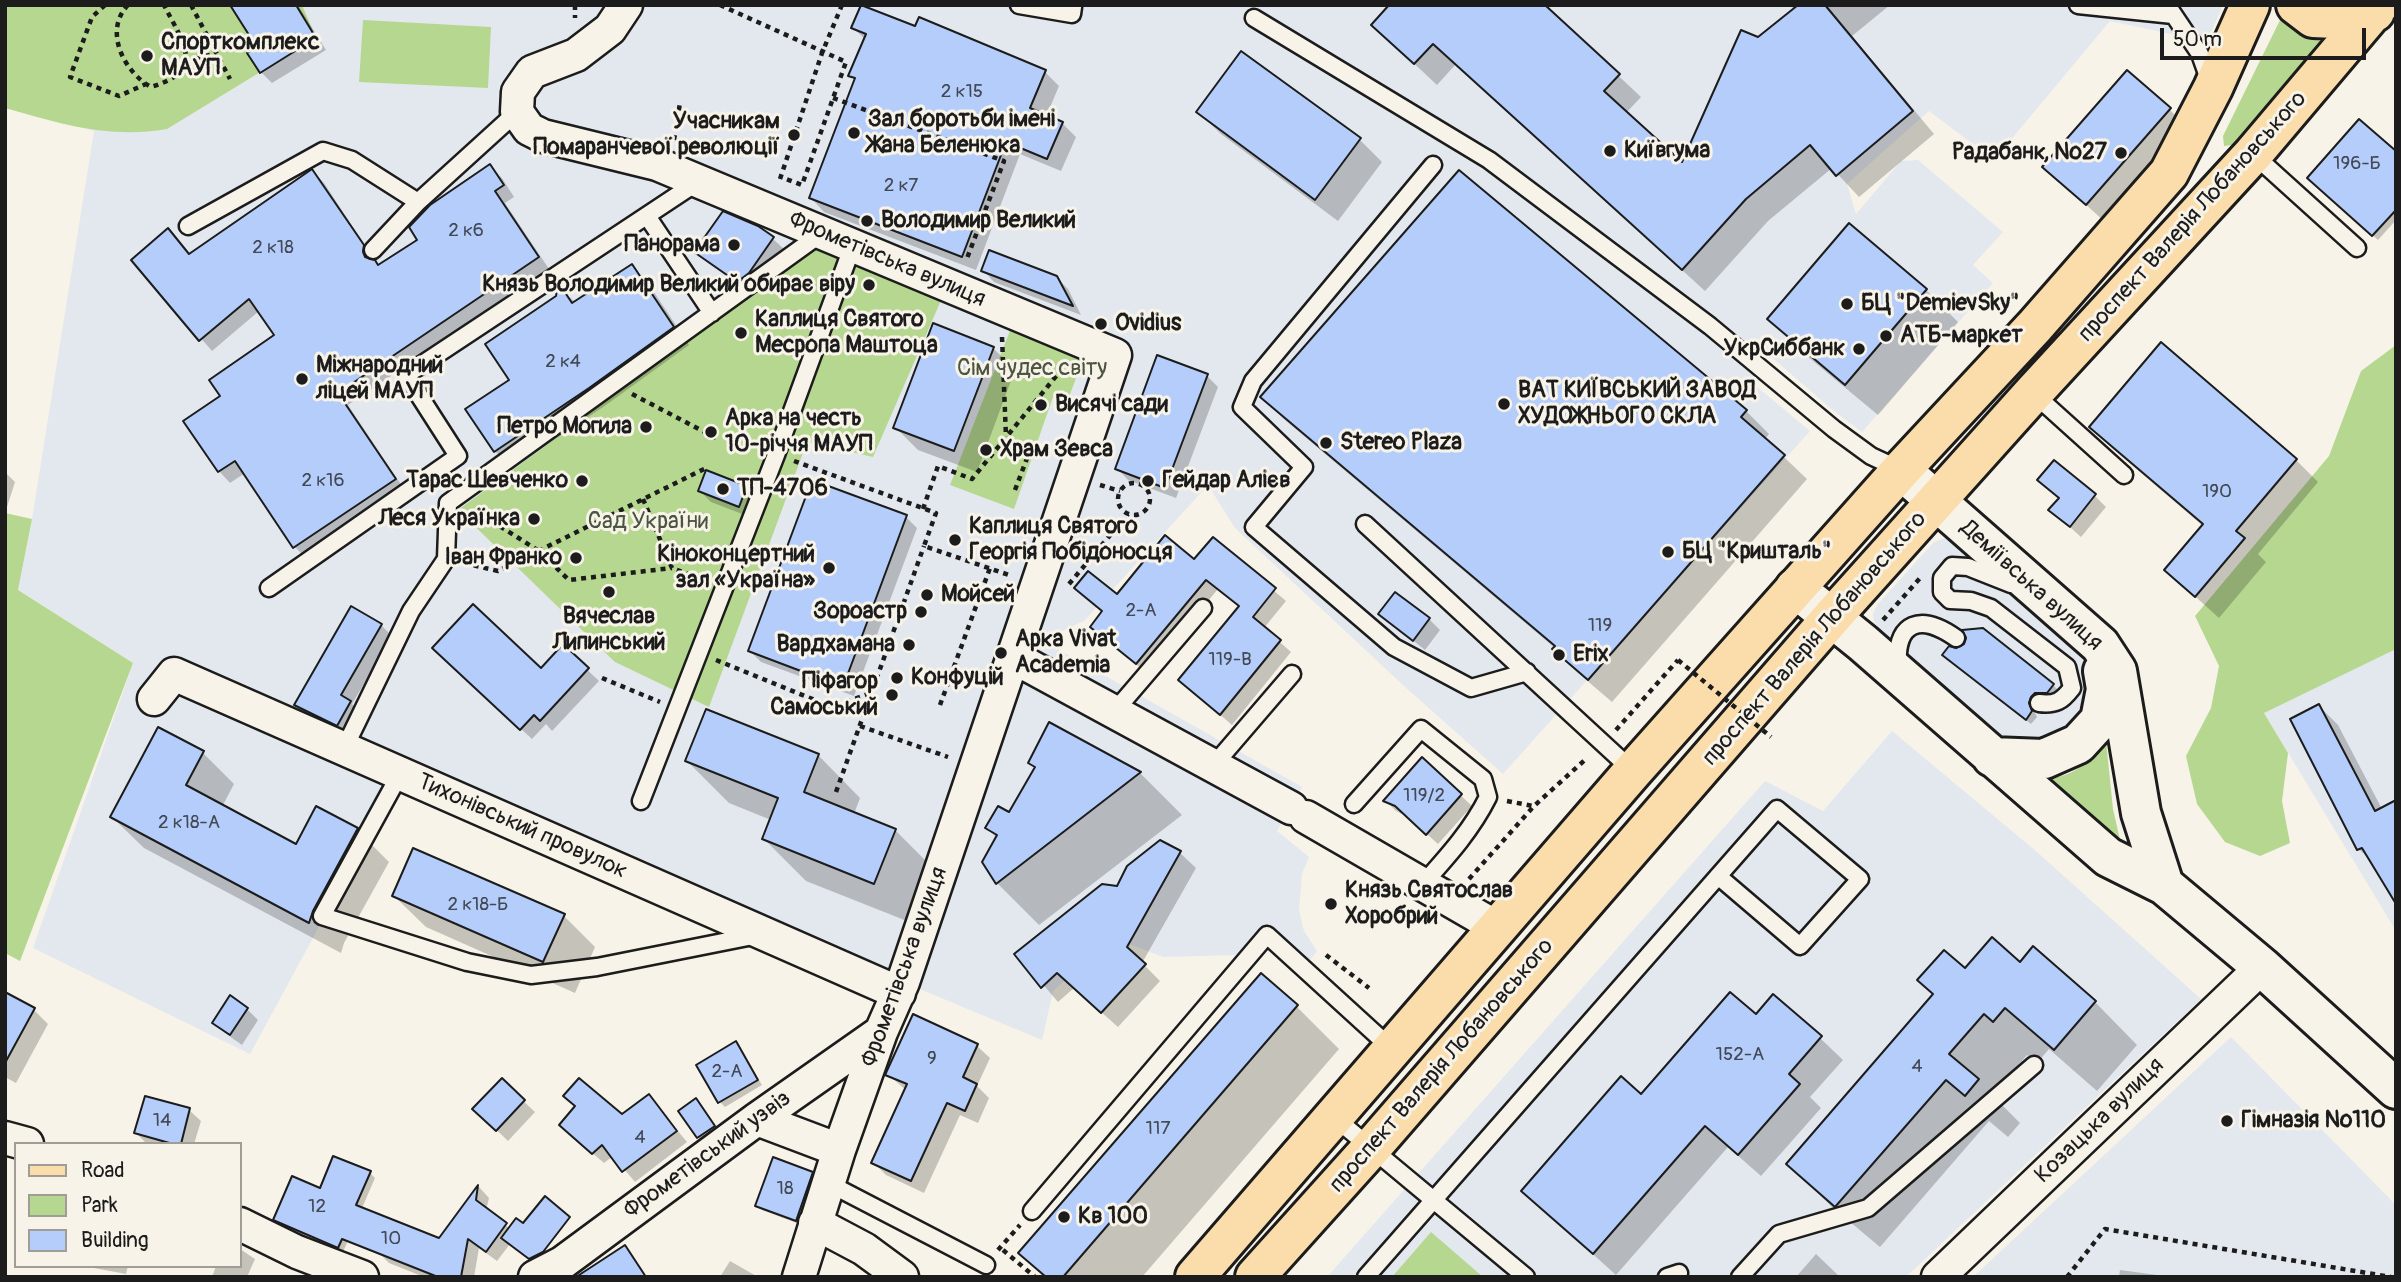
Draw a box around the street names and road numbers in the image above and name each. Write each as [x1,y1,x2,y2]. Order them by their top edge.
street label: проспект Валерія Лобановського [2073,86,2313,348]
street label: Фрометівська вулиця [785,206,989,314]
street label: проспект Валерія Лобановського [1697,506,1933,772]
street label: Деміївська вулиця [1954,515,2108,657]
street label: Тихонівський провулок [413,768,631,886]
street label: Фрометівська вулиця [856,863,954,1071]
street label: проспект Валерія Лобановського [1324,933,1560,1199]
street label: Козацька вулиця [2030,1053,2170,1189]
street label: Фрометівський узвіз [619,1085,797,1225]

